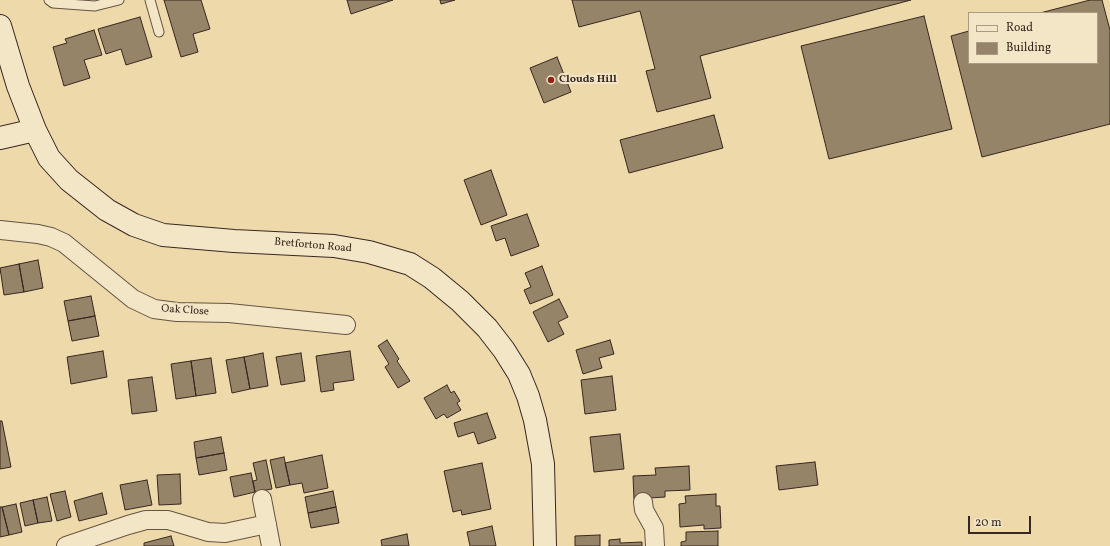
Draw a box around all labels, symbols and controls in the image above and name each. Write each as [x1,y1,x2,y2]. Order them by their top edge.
legend [968,12,1098,64]
text: Road [1006,20,1033,36]
text: Building [1006,40,1051,56]
place label: Clouds Hill [559,73,617,87]
marker: Clouds Hill [546,75,556,85]
street label: Bretforton Road [274,236,352,256]
street label: Oak Close [161,303,209,319]
scale bar [970,508,1033,534]
text: 20 m [975,515,1002,531]

